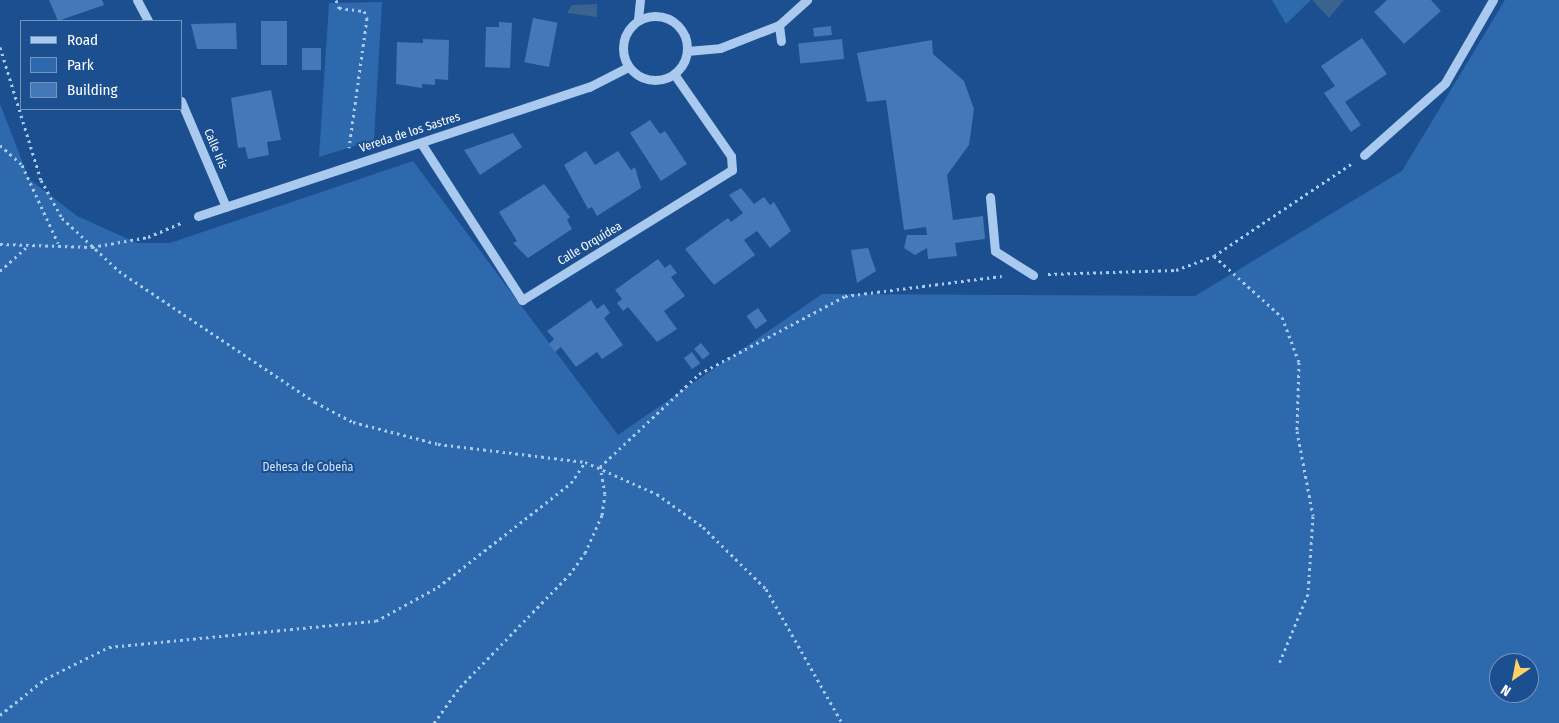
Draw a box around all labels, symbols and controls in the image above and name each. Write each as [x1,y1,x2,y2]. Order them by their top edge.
legend [20,20,182,110]
text: Road [67,31,98,49]
text: Park [67,56,94,74]
text: Building [67,81,118,99]
street label: Vereda de los Sastres [358,110,462,156]
street label: Calle Iris [200,127,230,171]
street label: Calle Orquídea [555,219,625,269]
park label: Dehesa de Cobeña [263,461,353,475]
north arrow [1489,653,1539,703]
text: N [1498,681,1514,700]

